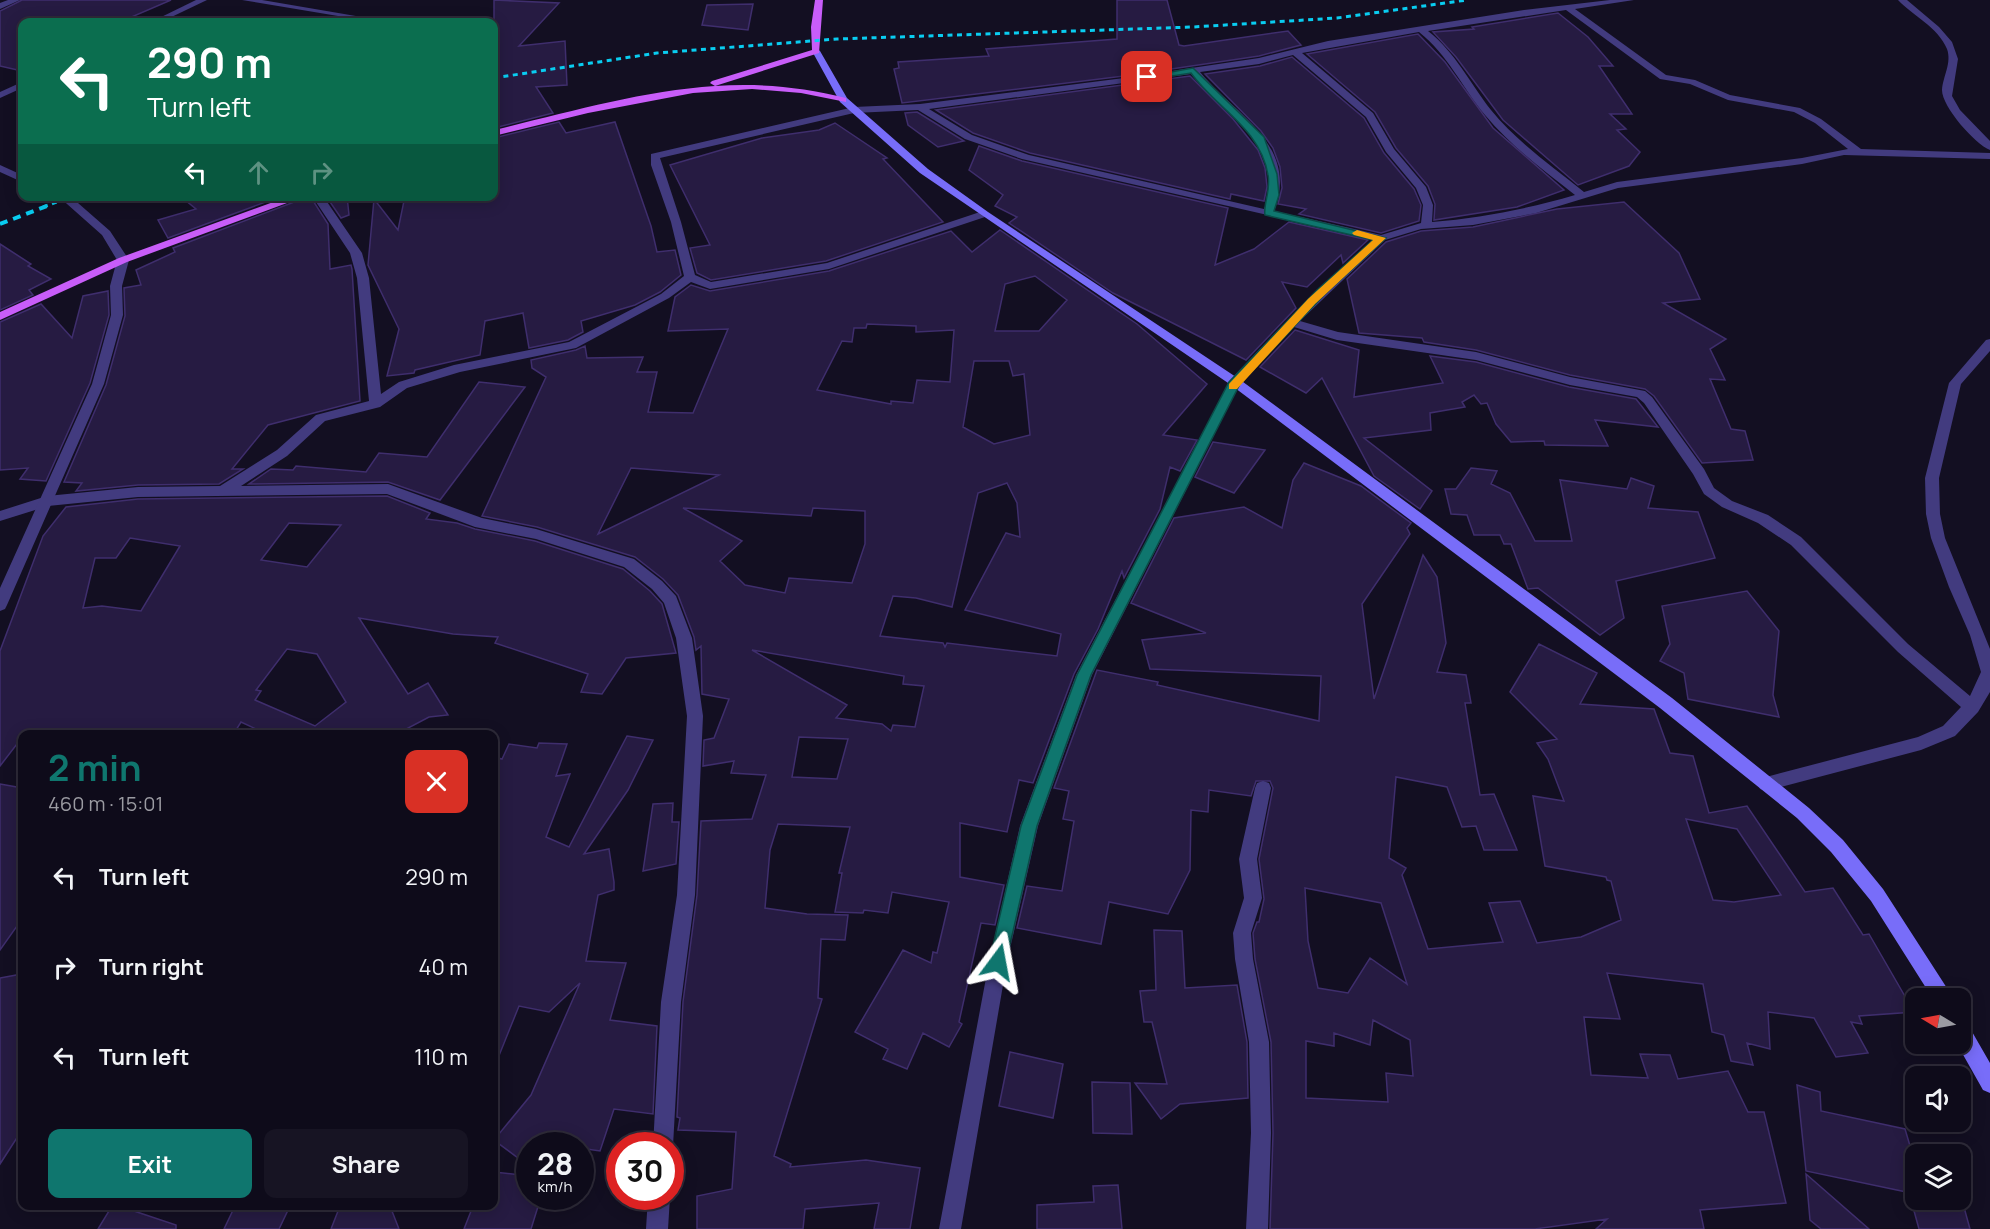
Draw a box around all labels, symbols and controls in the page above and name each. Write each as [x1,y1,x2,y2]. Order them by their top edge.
text: 290 m [147,33,272,91]
icon: left [48,42,126,120]
pin [1121,51,1172,102]
icon: arrive [1130,60,1163,93]
text: Turn left [147,88,251,125]
icon: left [179,156,212,189]
icon: ahead [242,156,275,189]
icon: right [305,156,338,189]
text: 2 min [48,743,142,792]
button: close [405,750,468,813]
text: 460 m · 15:01 [48,790,163,817]
icon: left [48,861,81,894]
text: Turn left [99,862,189,892]
text: 290 m [405,862,468,892]
position arrow [966,930,1030,994]
icon: right [48,951,81,984]
text: Turn right [99,952,204,982]
text: 40 m [419,952,468,982]
north arrow [1905,988,1971,1054]
map controls [1905,988,1971,1210]
icon: left [48,1041,81,1074]
text: Turn left [99,1042,189,1072]
text: 110 m [414,1042,468,1072]
button: sound [1905,1066,1971,1132]
button: Exit [48,1129,252,1198]
button: Share [264,1129,468,1198]
speed limit sign: 30 [606,1132,684,1210]
text: 28 [537,1143,573,1184]
button: layers [1905,1144,1971,1210]
text: km/h [538,1176,572,1197]

